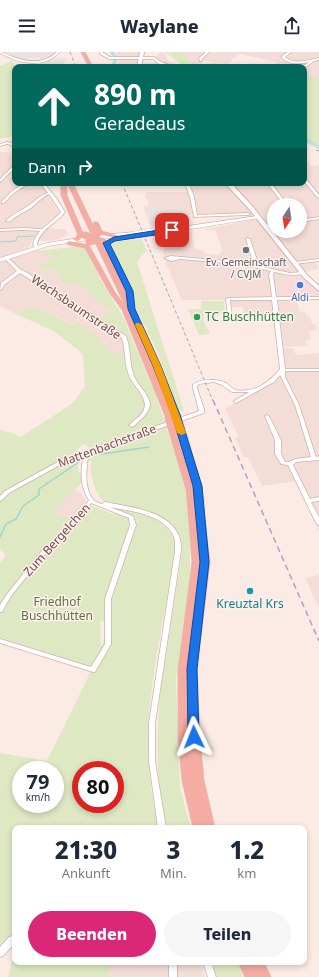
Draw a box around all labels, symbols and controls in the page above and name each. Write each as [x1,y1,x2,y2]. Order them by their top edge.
text: Waylane [120,14,199,38]
icon: menu [16,15,38,37]
icon: share [281,15,303,37]
text: 890 m [94,75,177,113]
icon: ahead [28,80,80,132]
text: Geradeaus [94,111,186,135]
icon: right [74,156,96,178]
text: Dann [28,157,66,177]
north arrow [267,198,307,238]
map controls [267,198,307,238]
pin [155,213,189,247]
icon: arrive [161,219,183,241]
marker: Ev. Gemeinschaft / CVJM [241,245,251,255]
place label: Ev. Gemeinschaft / CVJM [206,255,287,281]
street label: Wachsbaumstraße [28,270,125,343]
marker: Aldi [295,280,305,290]
place label: Aldi [291,290,309,304]
place label: TC Buschhütten [205,308,294,325]
marker: TC Buschhütten [192,312,202,322]
street label: Mattenbachstraße [55,420,159,471]
street label: Zum Bergelchen [19,500,94,580]
marker: Kreuztal Krs [245,586,255,596]
park label: Friedhof Buschhütten [21,593,93,624]
place label: Kreuztal Krs [216,595,284,612]
position arrow [173,716,215,758]
speed limit sign: 80 [72,761,124,813]
text: 79 [27,768,49,795]
text: km/h [26,790,50,804]
text: 21:30 [55,833,117,866]
text: 3 [166,833,180,866]
text: 1.2 [230,833,264,866]
text: Ankunft [62,864,110,882]
text: Min. [160,864,187,882]
text: km [237,864,256,882]
button: Beenden [28,911,156,957]
button: Teilen [164,911,291,957]

